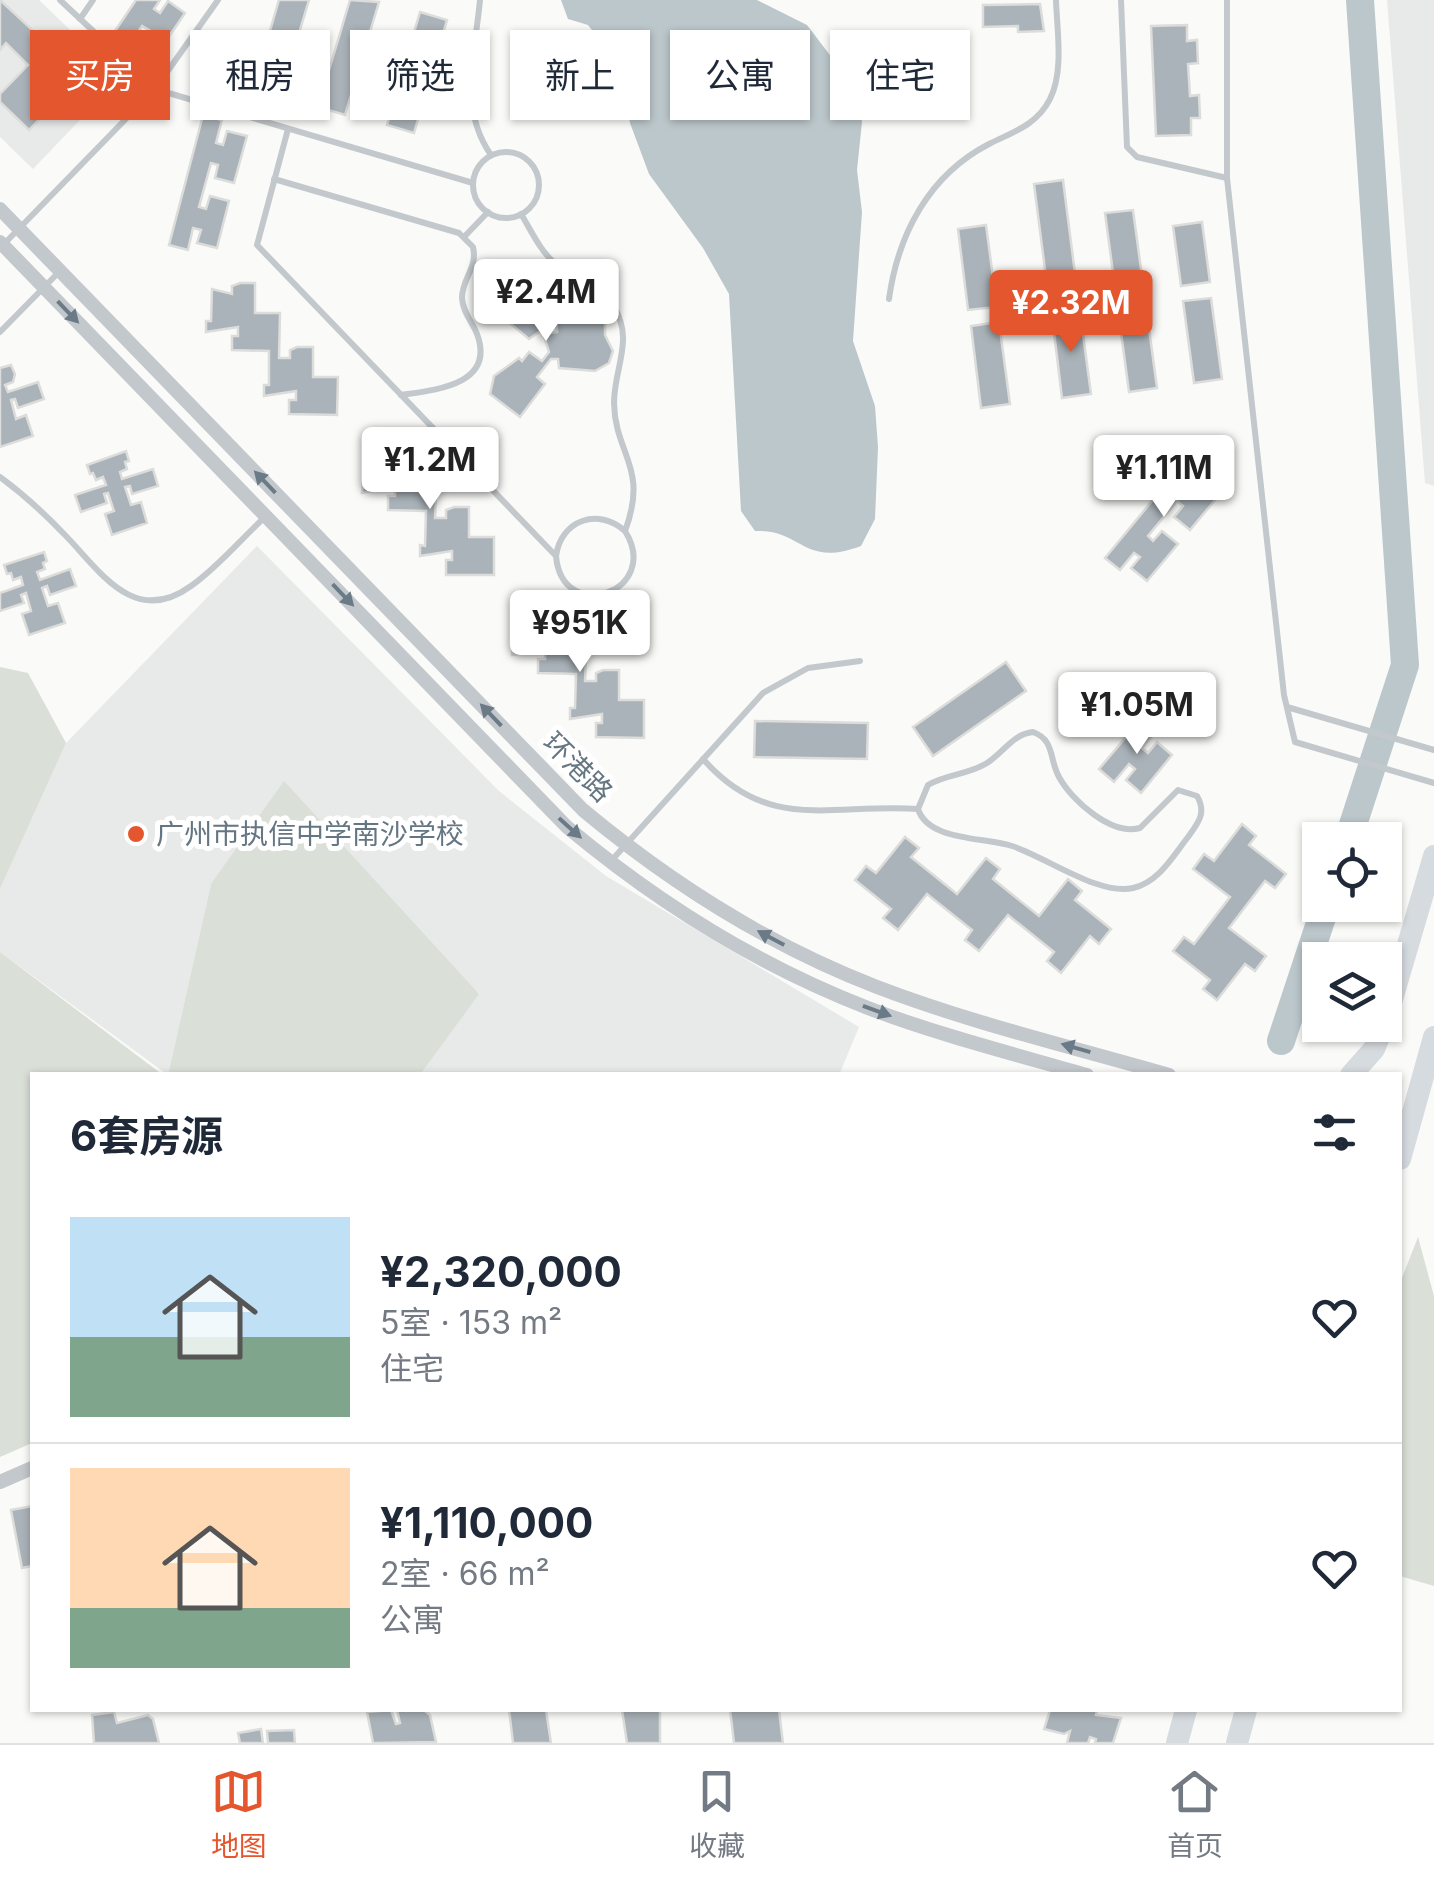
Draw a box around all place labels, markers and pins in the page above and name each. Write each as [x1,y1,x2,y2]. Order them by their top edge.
pin: ¥2.4M [476,259,616,344]
pin: ¥2.32M [990,270,1152,355]
pin: ¥1.2M [360,427,500,512]
pin: ¥1.11M [1083,435,1245,520]
pin: ¥951K [510,590,650,675]
pin: ¥1.05M [1056,672,1218,757]
place label: 广州市执信中学南沙学校 [156,817,464,851]
marker: 广州市执信中学南沙学校 [125,823,147,845]

